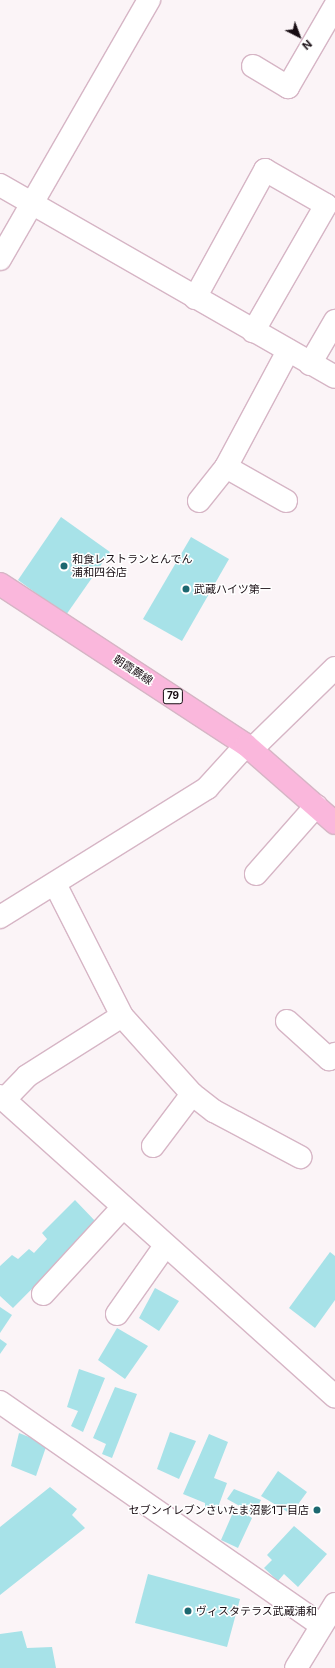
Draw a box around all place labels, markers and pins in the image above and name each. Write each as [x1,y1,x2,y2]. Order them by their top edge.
place label: 和食レストランとんでん 浦和四谷店 [72,553,193,579]
marker: 和食レストランとんでん 浦和四谷店 [59,561,69,571]
place label: 武蔵ハイツ第一 [194,582,271,596]
marker: 武蔵ハイツ第一 [181,584,191,594]
place label: セブンイレブンさいたま沼影1丁目店 [129,1503,309,1517]
marker: セブンイレブンさいたま沼影1丁目店 [312,1505,322,1515]
place label: ヴィスタテラス武蔵浦和 [196,1604,317,1618]
marker: ヴィスタテラス武蔵浦和 [183,1606,193,1616]

